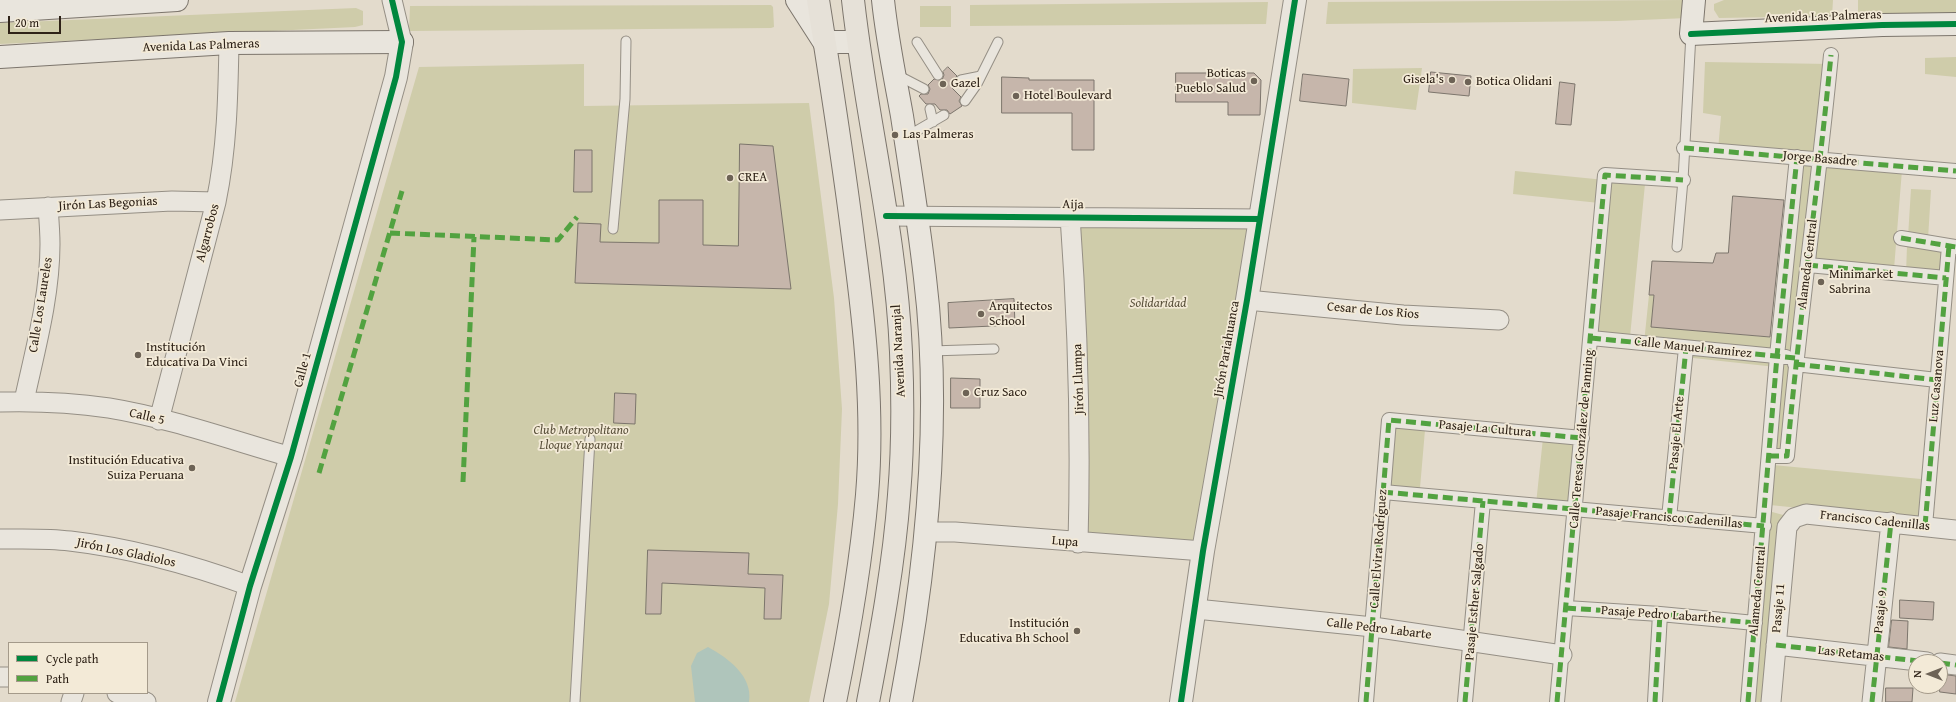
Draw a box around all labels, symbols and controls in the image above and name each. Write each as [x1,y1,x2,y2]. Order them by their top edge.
street label: Avenida Las Palmeras [1764,7,1882,27]
scale bar [10,8,63,34]
text: 20 m [15,14,39,31]
street label: Avenida Las Palmeras [142,36,260,56]
place label: Boticas Pueblo Salud [1176,66,1246,97]
place label: Gisela's [1403,72,1444,88]
place label: Botica Olidani [1476,74,1552,90]
marker: Gisela's [1447,75,1457,85]
place label: Gazel [951,76,980,92]
marker: Boticas Pueblo Salud [1249,76,1259,86]
marker: Botica Olidani [1463,77,1473,87]
marker: Gazel [938,79,948,89]
place label: Hotel Boulevard [1024,88,1112,104]
marker: Hotel Boulevard [1011,91,1021,101]
place label: Las Palmeras [903,127,974,143]
marker: Las Palmeras [890,130,900,140]
street label: Jorge Basadre [1782,148,1858,170]
place label: CREA [738,170,767,186]
marker: CREA [725,173,735,183]
street label: Jirón Las Begonias [58,194,158,214]
street label: Aija [1062,197,1084,213]
street label: Algarrobos [193,202,223,264]
street label: Alameda Central [1795,218,1821,310]
street label: Calle Los Laureles [26,256,56,354]
place label: Minimarket Sabrina [1829,267,1893,298]
marker: Minimarket Sabrina [1816,277,1826,287]
park label: Solidaridad [1130,296,1186,312]
place label: Arquitectos School [989,299,1052,330]
street label: Jirón Pariahuanca [1211,299,1243,399]
street label: Cesar de Los Rios [1326,299,1420,323]
street label: Avenida Naranjal [889,304,909,398]
marker: Arquitectos School [976,309,986,319]
street label: Calle Manuel Ramirez [1633,334,1753,362]
place label: Institución Educativa Da Vinci [146,340,248,371]
street label: Jirón Llumpa [1070,343,1088,415]
street label: Calle Teresa González de Fanning [1566,349,1598,529]
street label: Luz Casanova [1926,349,1948,423]
marker: Institución Educativa Da Vinci [133,350,143,360]
street label: Calle 1 [291,351,315,389]
place label: Cruz Saco [974,385,1027,401]
marker: Cruz Saco [961,388,971,398]
street label: Pasaje El Arte [1666,396,1688,470]
street label: Calle 5 [128,405,166,429]
street label: Pasaje La Cultura [1438,417,1532,441]
park label: Club Metropolitano Lloque Yupanqui [533,423,629,454]
place label: Institución Educativa Suiza Peruana [68,453,184,484]
marker: Institución Educativa Suiza Peruana [187,463,197,473]
street label: Calle Elvira Rodríguez [1367,489,1391,609]
street label: Pasaje Francisco Cadenillas [1595,504,1743,532]
street label: Francisco Cadenillas [1819,507,1931,535]
street label: Lupa [1051,533,1079,551]
street label: Jirón Los Gladiolos [75,535,177,571]
street label: Pasaje Esther Salgado [1462,543,1488,661]
street label: Alameda Central [1746,545,1770,637]
street label: Pasaje 11 [1769,583,1789,633]
street label: Pasaje 9 [1871,590,1891,634]
street label: Pasaje Pedro Labarthe [1600,603,1722,627]
street label: Calle Pedro Labarte [1326,615,1432,643]
place label: Institución Educativa Bh School [959,616,1069,647]
marker: Institución Educativa Bh School [1072,626,1082,636]
legend [8,642,148,694]
street label: Las Retamas [1817,643,1885,665]
text: Cycle path [46,650,98,667]
north arrow [1908,654,1948,694]
text: Path [46,670,69,687]
text: N [1909,670,1925,678]

